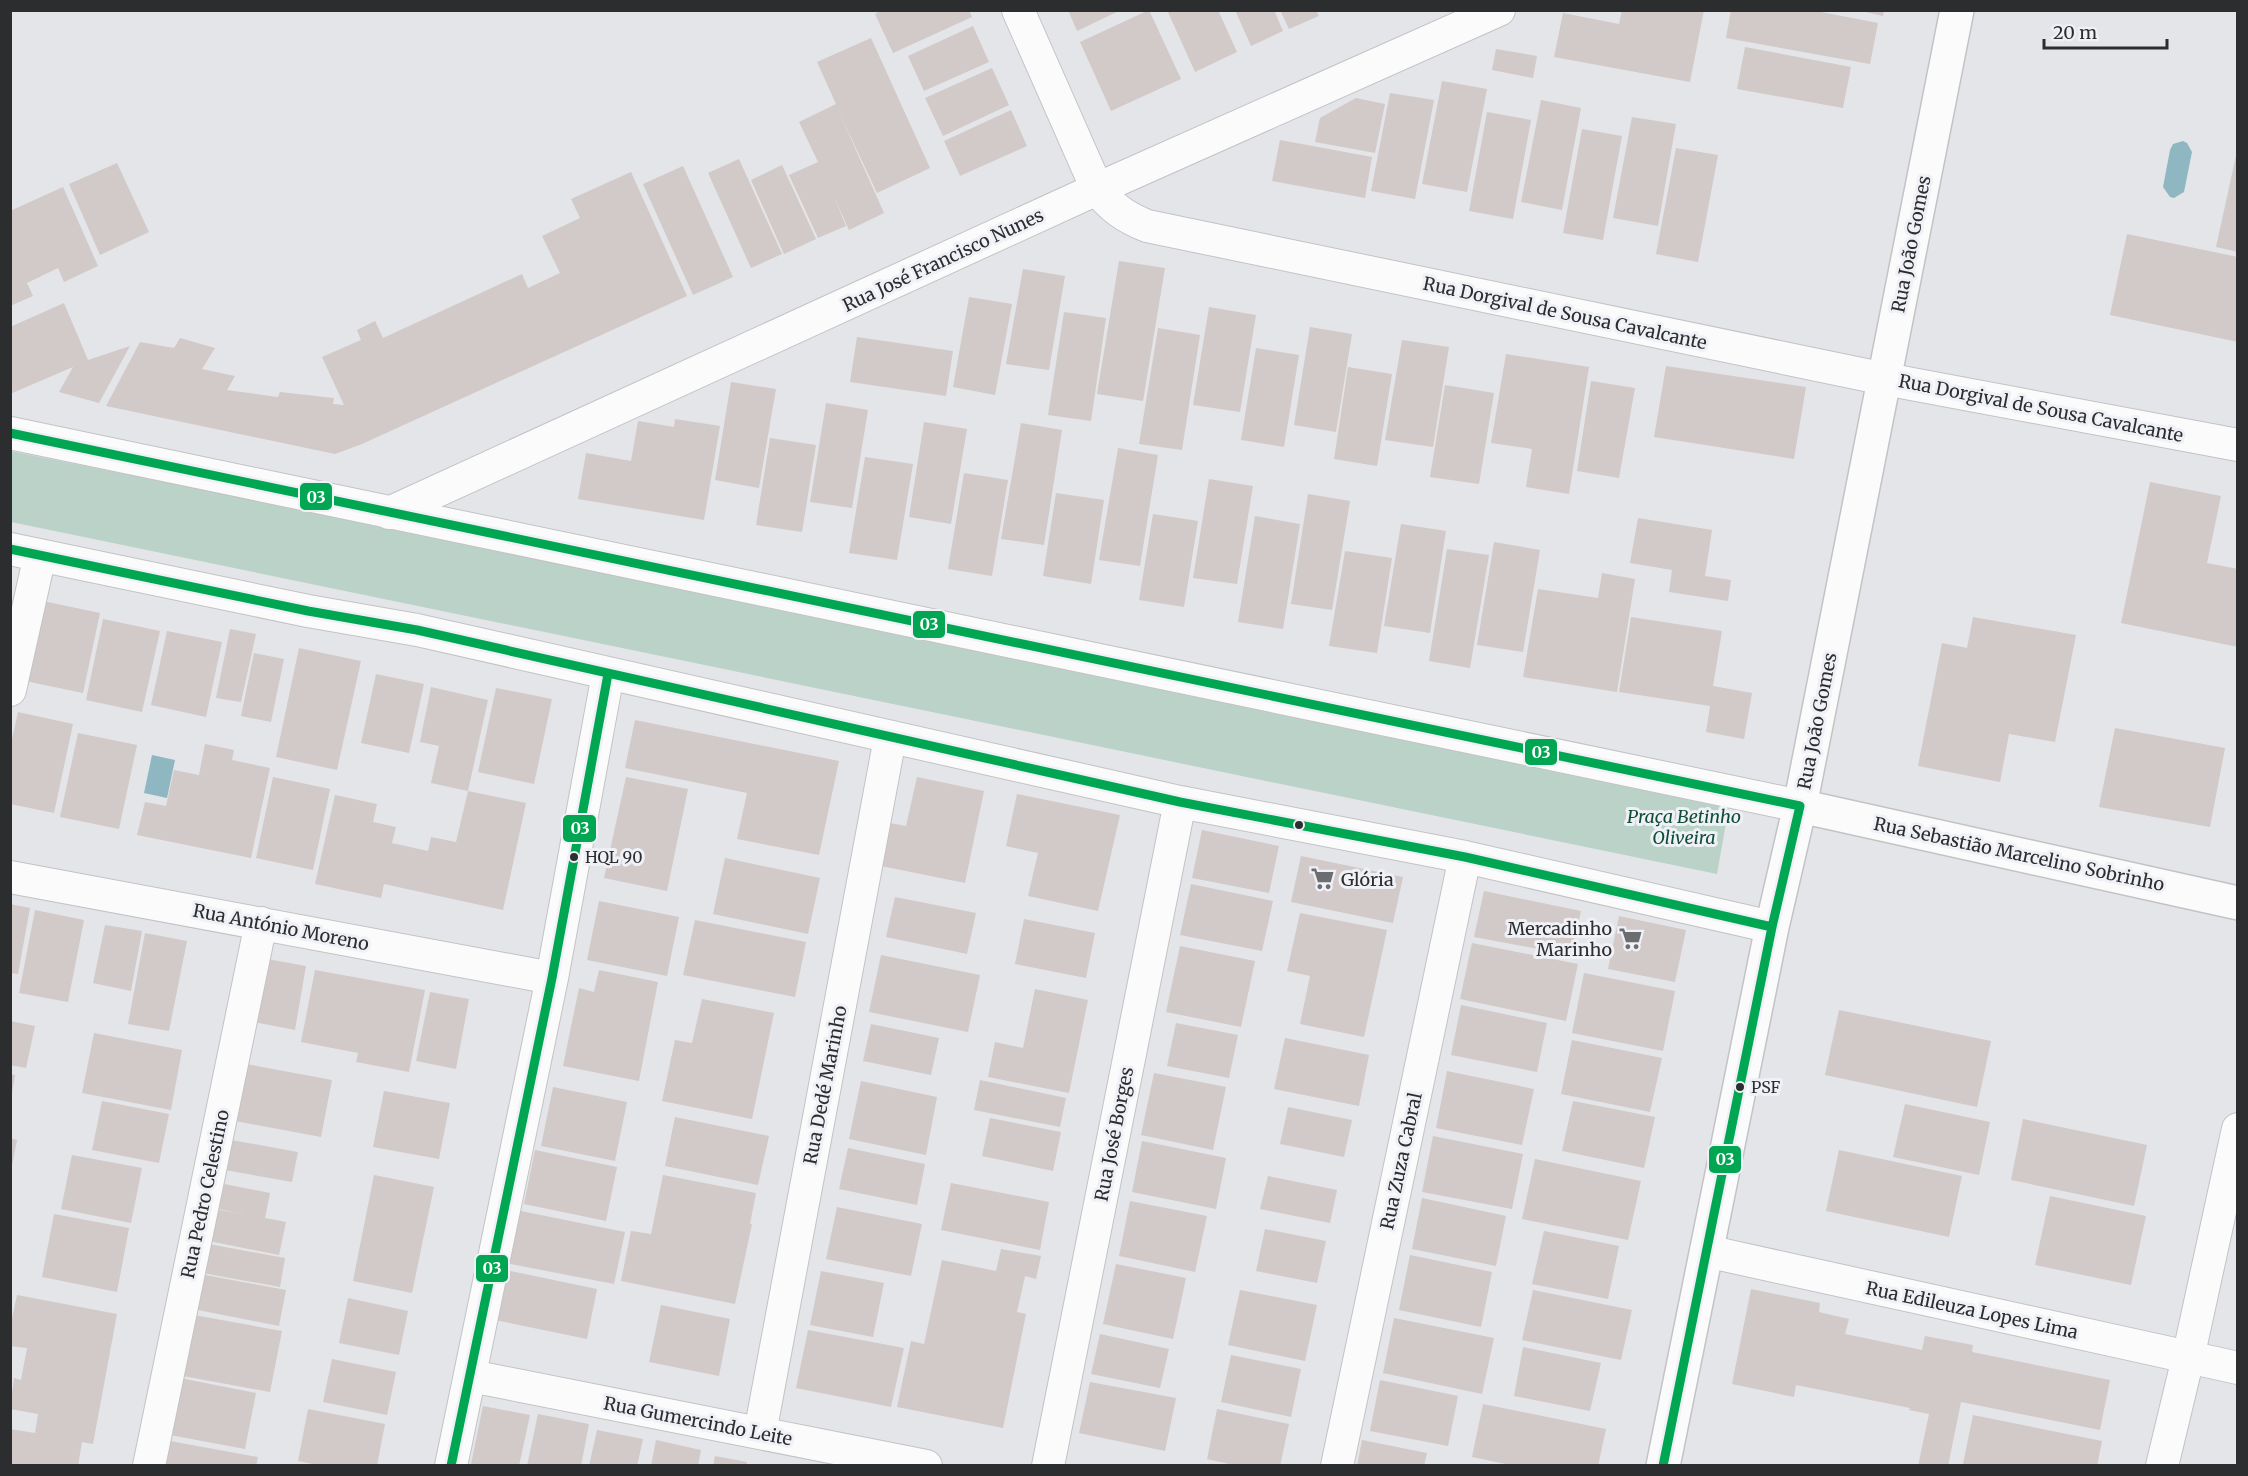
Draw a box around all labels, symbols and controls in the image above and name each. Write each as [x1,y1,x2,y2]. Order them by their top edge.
scale bar [2044,12,2167,50]
text: 20 m [2053,21,2097,44]
street label: Rua João Gomes [1886,173,1936,314]
street label: Rua José Francisco Nunes [839,203,1047,317]
street label: Rua Dorgival de Sousa Cavalcante [1421,272,1709,354]
street label: Rua Dorgival de Sousa Cavalcante [1897,369,2185,447]
line badge: 03 [299,482,333,511]
text: 03 [306,487,326,507]
line badge: 03 [912,610,946,639]
text: 03 [919,614,939,634]
street label: Rua João Gomes [1792,650,1842,791]
line badge: 03 [1524,738,1558,766]
text: 03 [1531,742,1551,762]
park label: Praça Betinho Oliveira [1627,805,1741,849]
street label: Rua Sebastião Marcelino Sobrinho [1872,812,2166,896]
line badge: 03 [562,814,597,843]
text: 03 [570,818,590,838]
unlabelled marker [1293,819,1305,831]
place label: HQL 90 [585,847,643,867]
marker: HQL 90 [568,851,580,863]
supermarket icon: Glória [1310,866,1336,892]
place label: Glória [1341,868,1394,891]
street label: Rua António Moreno [191,899,371,955]
place label: Mercadinho Marinho [1508,917,1612,961]
supermarket icon: Mercadinho Marinho [1617,925,1643,951]
street label: Rua Dedé Marinho [798,1004,852,1166]
street label: Rua José Borges [1090,1065,1138,1203]
place label: PSF [1751,1077,1781,1097]
marker: PSF [1734,1081,1746,1093]
street label: Rua Zuza Cabral [1375,1090,1427,1232]
street label: Rua Pedro Celestino [176,1108,234,1280]
line badge: 03 [1708,1145,1742,1174]
text: 03 [1715,1149,1735,1169]
line badge: 03 [475,1254,509,1283]
text: 03 [482,1258,502,1278]
street label: Rua Edileuza Lopes Lima [1864,1276,2081,1344]
street label: Rua Gumercindo Leite [602,1391,794,1451]

